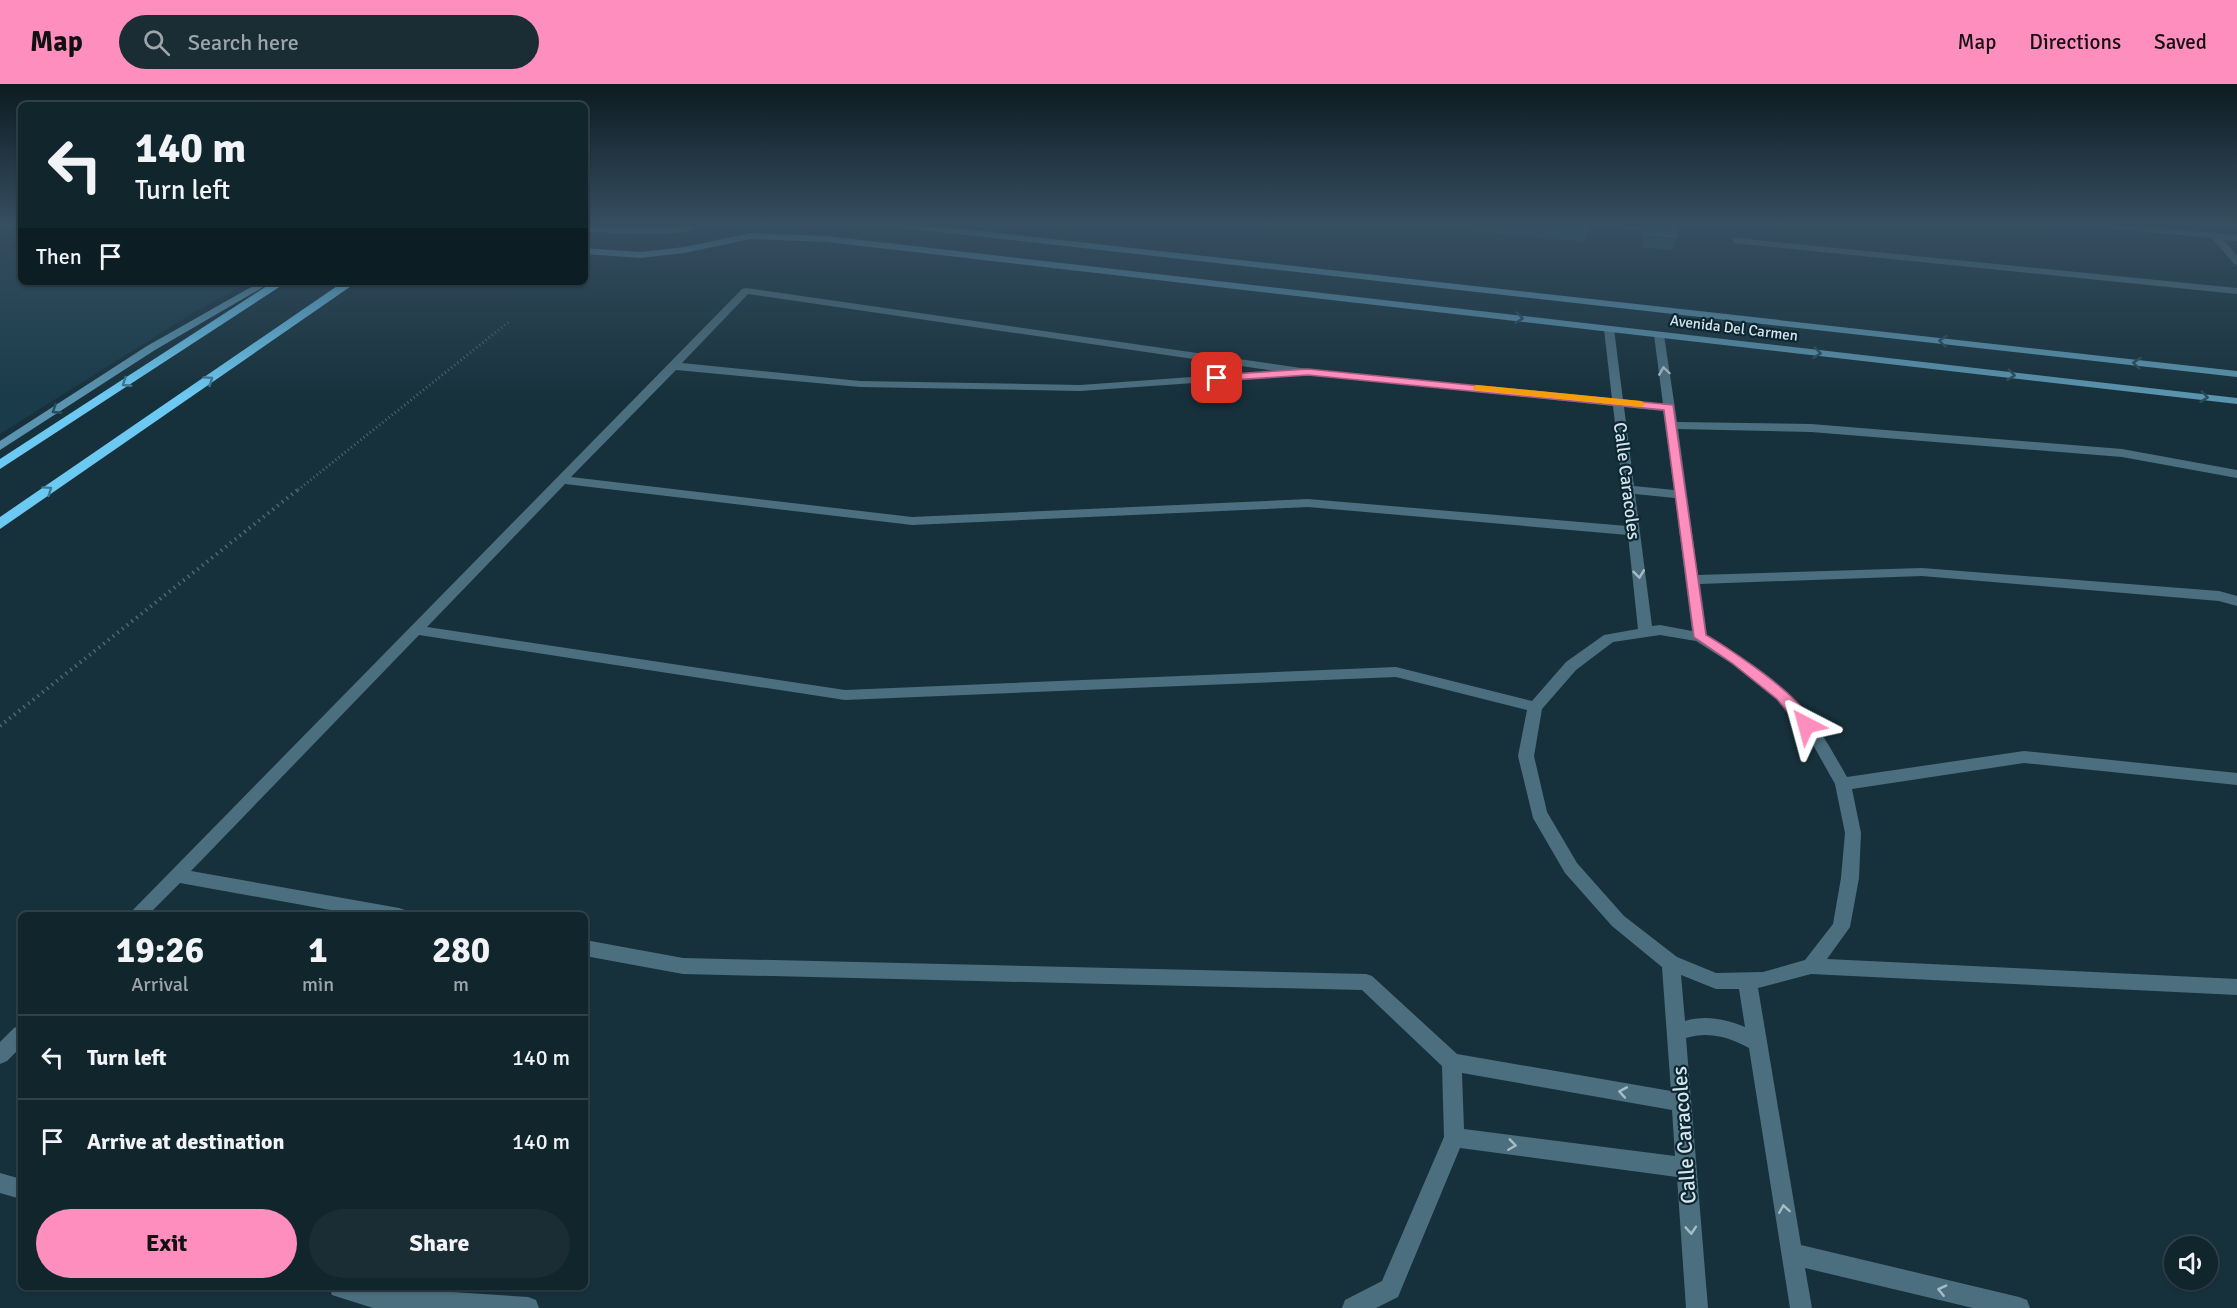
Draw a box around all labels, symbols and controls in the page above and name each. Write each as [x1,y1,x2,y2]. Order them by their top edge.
search box [119,15,539,69]
text: Map [30,25,83,59]
icon: search [140,26,173,59]
text: Search here [188,29,299,56]
text: Map [1958,29,1996,55]
text: Directions [2029,29,2121,55]
text: Saved [2154,29,2207,55]
text: 140 m [135,123,246,174]
icon: left [36,126,114,204]
text: Turn left [135,174,230,207]
icon: arrive [94,240,127,273]
text: Then [36,243,82,270]
street label: Avenida Del Carmen [1669,311,1799,345]
one-way arrow [1514,312,1523,324]
one-way arrow [1939,336,1948,348]
one-way arrow [1812,346,1822,358]
pin [1191,352,1242,403]
one-way arrow [2133,357,2142,370]
icon: arrive [1200,361,1233,394]
one-way arrow [1658,366,1671,375]
one-way arrow [2006,368,2015,381]
one-way arrow [122,376,133,387]
one-way arrow [202,376,213,387]
one-way arrow [2200,390,2209,403]
one-way arrow [51,402,62,413]
street label: Calle Caracoles [1609,421,1645,541]
one-way arrow [42,487,53,498]
one-way arrow [1632,570,1645,579]
position arrow [1774,693,1838,757]
text: 19:26 [116,928,204,973]
text: 1 [308,928,328,973]
text: 280 [432,928,490,973]
text: Arrival [131,972,189,997]
text: min [302,972,334,997]
text: m [453,972,469,997]
icon: left [36,1041,69,1074]
text: Turn left [87,1044,167,1071]
text: 140 m [512,1044,570,1071]
street label: Calle Caracoles [1666,1065,1702,1205]
one-way arrow [1619,1086,1629,1099]
icon: arrive [36,1125,69,1158]
text: Arrive at destination [87,1128,284,1155]
text: 140 m [512,1128,570,1155]
one-way arrow [1508,1138,1517,1150]
one-way arrow [1779,1204,1791,1213]
button: Exit [36,1209,297,1278]
button: Share [309,1209,570,1278]
one-way arrow [1684,1226,1697,1235]
map controls [2164,1236,2218,1290]
button: sound [2164,1236,2218,1290]
one-way arrow [1937,1284,1947,1297]

